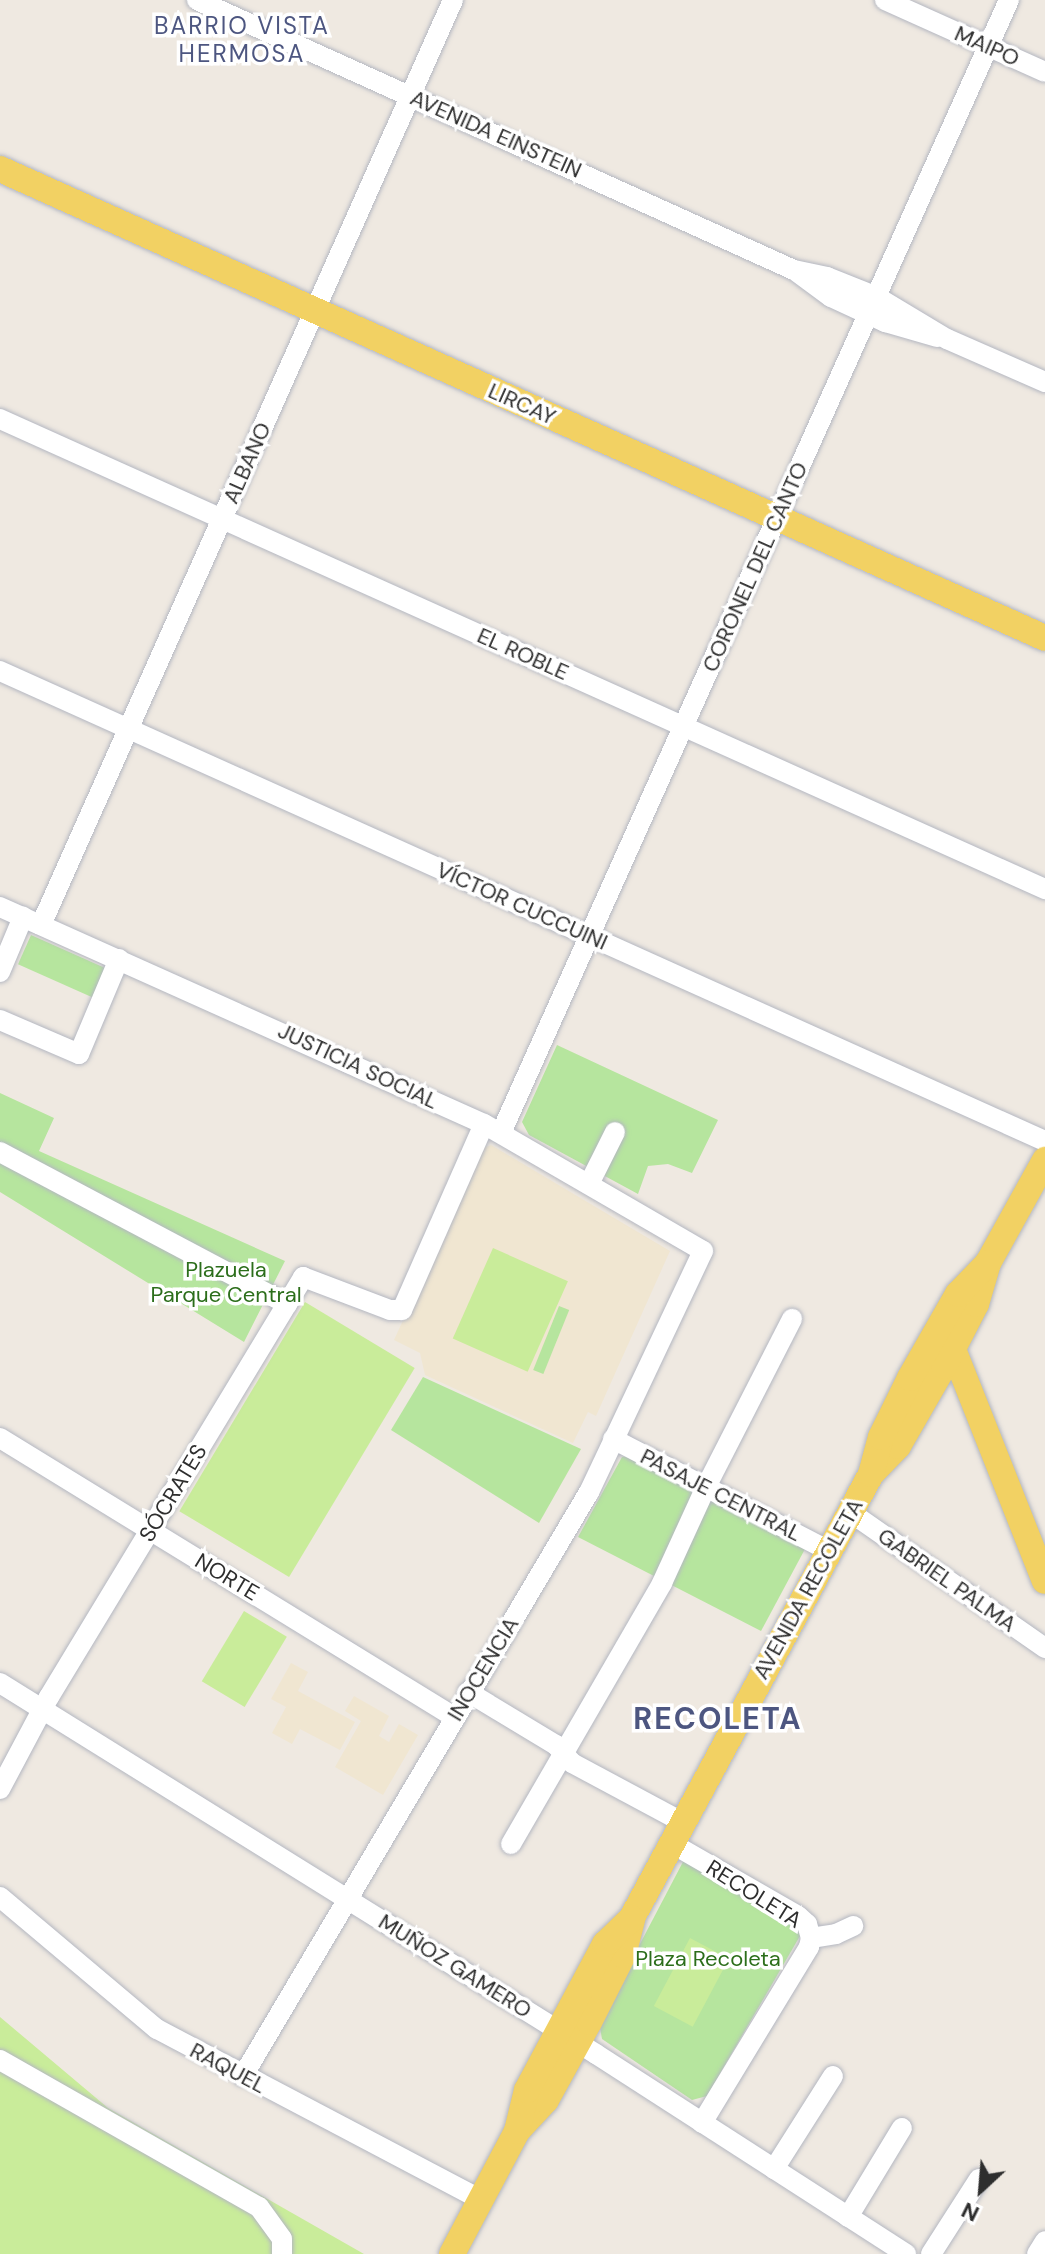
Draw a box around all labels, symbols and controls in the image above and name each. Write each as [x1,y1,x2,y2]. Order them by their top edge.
district label: BARRIO VISTA HERMOSA [154,12,330,68]
street label: MAIPO [951,20,1023,72]
street label: AVENIDA EINSTEIN [406,84,586,184]
street label: LIRCAY [484,378,560,430]
street label: ALBANO [217,418,277,508]
street label: CORONEL DEL CANTO [697,458,813,676]
street label: EL ROBLE [473,622,573,686]
street label: VÍCTOR CUCCUINI [432,856,612,956]
street label: JUSTICIA SOCIAL [274,1017,442,1115]
park label: Plazuela Parque Central [150,1256,302,1308]
street label: SÓCRATES [134,1439,212,1547]
street label: PASAJE CENTRAL [636,1443,806,1547]
street label: AVENIDA RECOLETA [747,1494,869,1684]
street label: GABRIEL PALMA [873,1523,1021,1637]
street label: NORTE [190,1548,264,1606]
street label: INOCENCIA [442,1612,524,1726]
district label: RECOLETA [633,1701,803,1737]
street label: RECOLETA [701,1854,807,1934]
street label: MUÑOZ GAMERO [374,1908,536,2024]
park label: Plaza Recoleta [635,1946,781,1972]
street label: RAQUEL [185,2037,271,2099]
north arrow [941,2150,1021,2230]
text: N [957,2195,984,2229]

